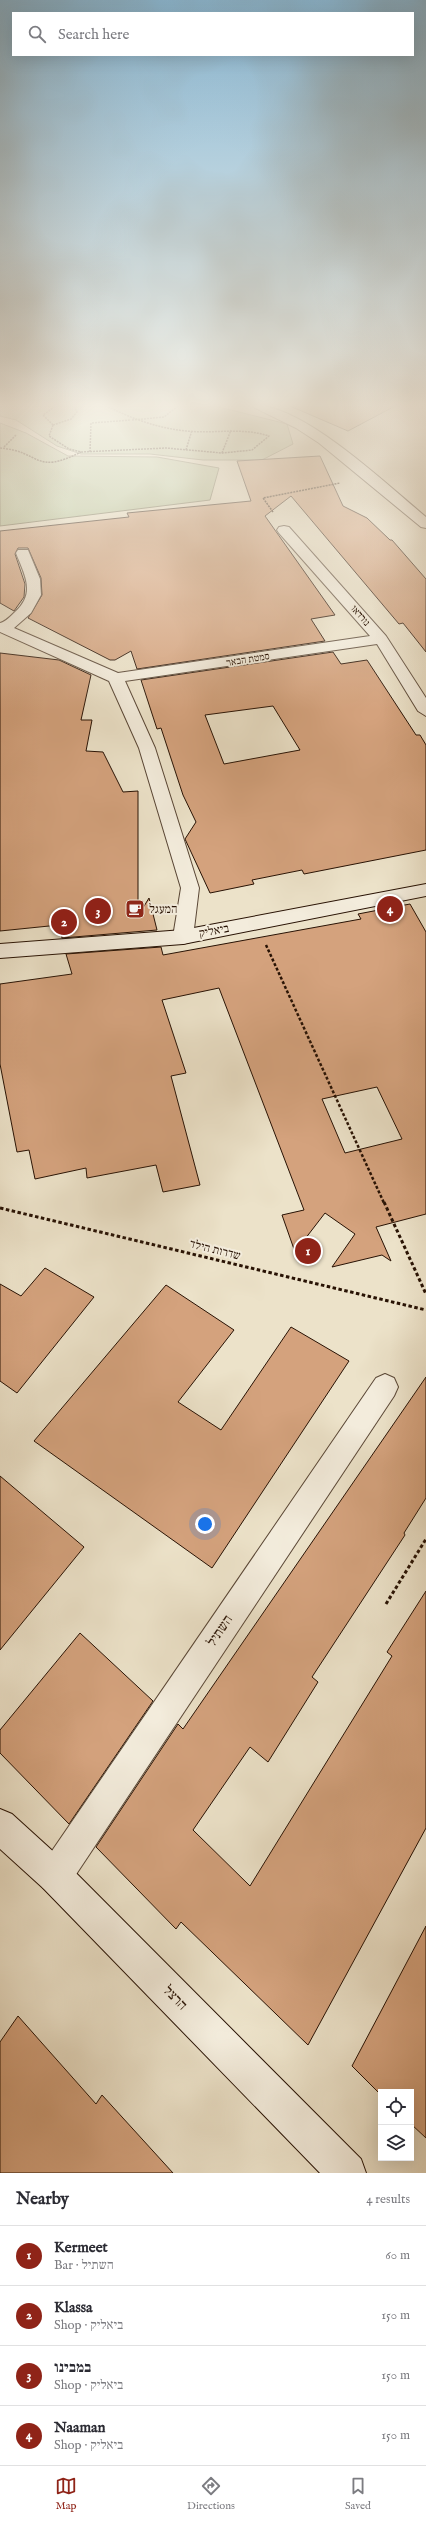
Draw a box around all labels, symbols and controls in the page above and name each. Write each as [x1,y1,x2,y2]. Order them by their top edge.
search box [12,12,414,56]
icon: search [26,23,48,45]
text: Search here [58,25,129,44]
street label: נורדאו [347,603,373,629]
street label: סמטת הבאר [225,650,271,670]
pin: 4 [377,894,403,924]
pin: 3 [85,896,111,926]
cafe icon: המעגל [124,898,146,920]
place label: המעגל [149,902,177,917]
pin: 2 [51,907,77,937]
street label: ביאליק [198,921,231,941]
street label: שדרות הילד [188,1236,242,1264]
pin: 1 [295,1236,321,1266]
your location [195,1514,215,1534]
street label: השתיל [203,1612,237,1650]
street label: הרצל [159,1982,191,2014]
map controls [378,2089,414,2161]
button: locate [378,2089,414,2125]
button: layers [378,2125,414,2161]
text: Nearby [16,2189,69,2210]
text: 4 results [366,2191,410,2208]
text: Kermeet [54,2238,108,2257]
text: 1 [27,2247,31,2264]
text: 60 m [385,2247,410,2264]
text: Bar · השתיל [54,2257,114,2274]
text: Klassa [54,2298,92,2317]
text: 2 [26,2307,32,2324]
text: 150 m [381,2307,410,2324]
text: Shop · ביאליק [54,2317,123,2334]
text: במבינו [54,2358,91,2377]
text: 3 [27,2367,31,2384]
text: 150 m [381,2367,410,2384]
text: Shop · ביאליק [54,2377,123,2394]
text: Naaman [54,2418,106,2437]
text: 4 [26,2427,32,2444]
text: 150 m [381,2427,410,2444]
text: Shop · ביאליק [54,2437,123,2454]
tab: Map [55,2475,77,2513]
tab: Directions [187,2475,235,2513]
tab: Saved [345,2475,371,2513]

